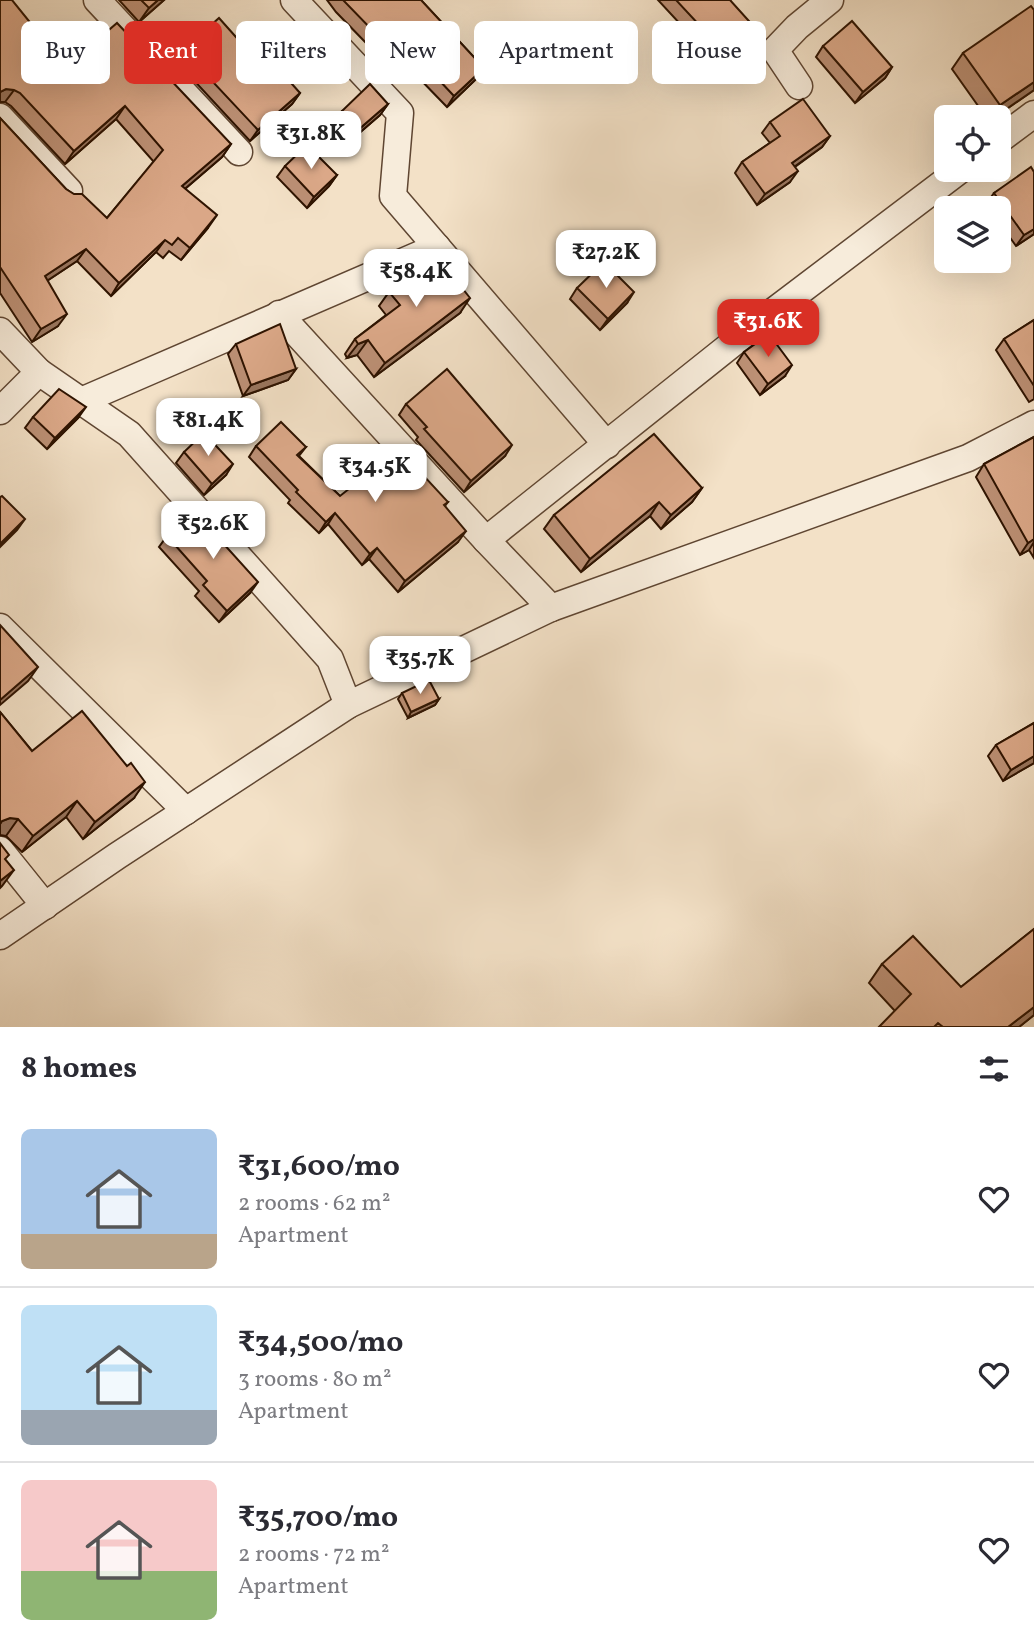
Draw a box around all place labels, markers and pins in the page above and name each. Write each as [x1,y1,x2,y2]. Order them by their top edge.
pin: ₹31.8K [254,111,368,171]
pin: ₹27.2K [549,230,663,290]
pin: ₹58.4K [359,250,473,309]
pin: ₹31.6K [711,300,825,359]
pin: ₹81.4K [151,398,265,458]
pin: ₹34.5K [318,444,432,504]
pin: ₹52.6K [156,502,270,561]
pin: ₹35.7K [363,636,477,696]

